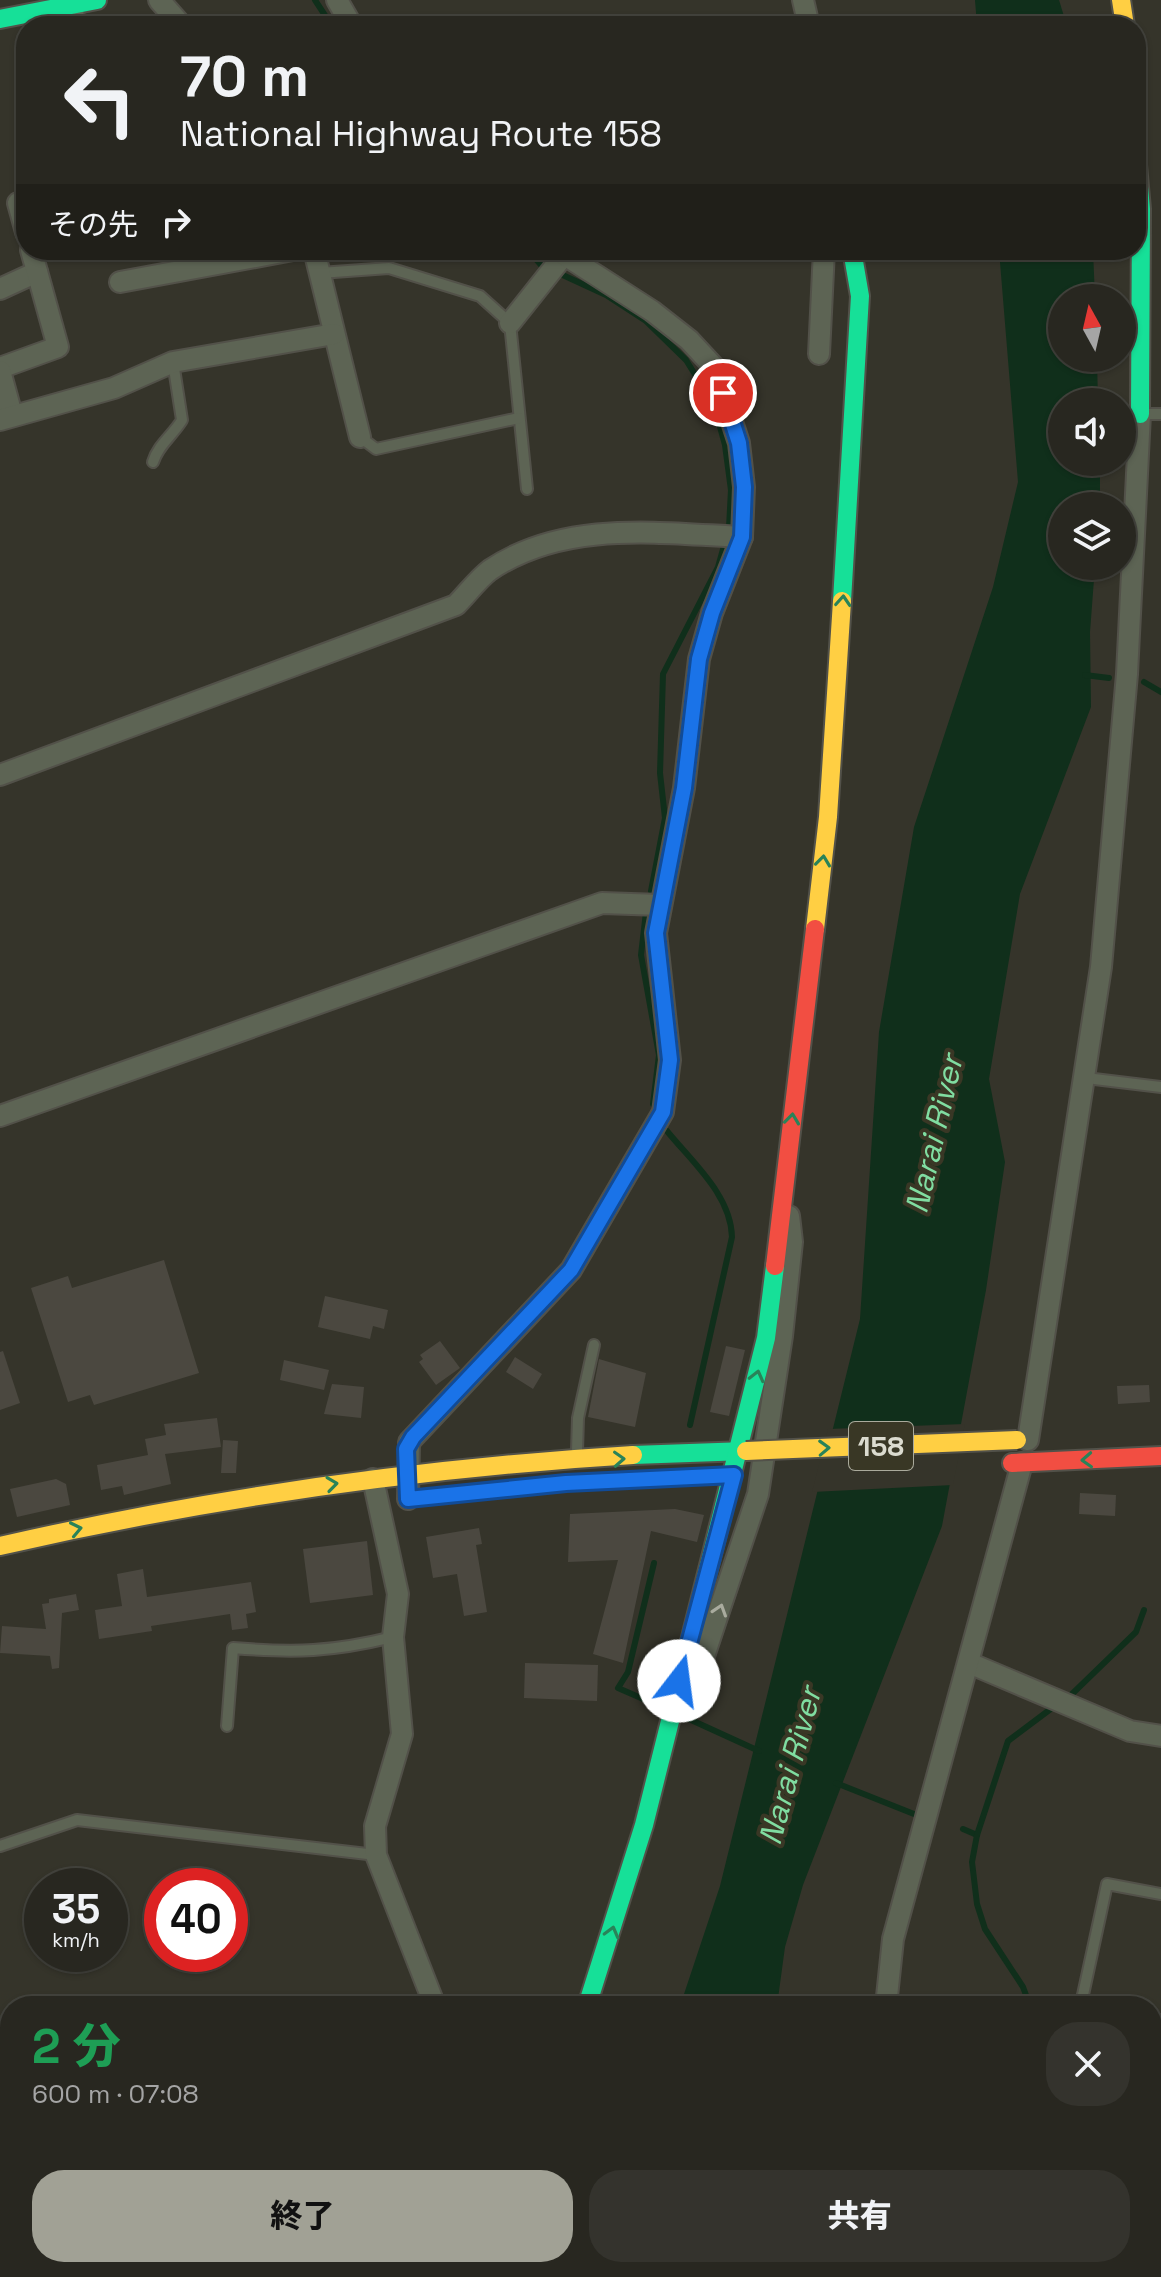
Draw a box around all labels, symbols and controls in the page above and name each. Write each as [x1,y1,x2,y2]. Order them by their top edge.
text: 70 m [180,41,309,112]
icon: left [48,48,152,152]
text: National Highway Route 158 [180,111,662,157]
icon: right [154,200,198,244]
text: その先 [48,205,138,244]
north arrow [1048,284,1136,372]
map controls [1048,284,1136,580]
pin [689,359,757,427]
icon: arrive [701,371,745,415]
button: sound [1048,388,1136,476]
button: layers [1048,492,1136,580]
one-way arrow [834,594,851,607]
one-way arrow [814,854,831,867]
water label: Narai River [896,1048,972,1217]
one-way arrow [784,1112,801,1125]
one-way arrow [748,1370,765,1383]
road number: 158 [849,1422,913,1470]
one-way arrow [818,1440,831,1457]
one-way arrow [613,1450,626,1467]
one-way arrow [1080,1451,1093,1468]
one-way arrow [325,1476,339,1493]
one-way arrow [69,1521,83,1538]
one-way arrow [710,1603,726,1617]
position arrow [637,1639,721,1723]
water label: Narai River [750,1680,831,1849]
speed limit sign: 40 [144,1868,248,1972]
text: 35 [52,1884,100,1935]
one-way arrow [603,1926,619,1940]
text: km/h [52,1927,100,1953]
text: 2 分 [32,2016,121,2077]
button: close [1046,2022,1130,2106]
text: 600 m · 07:08 [32,2077,199,2111]
button: 終了 [32,2170,573,2262]
button: 共有 [589,2170,1130,2262]

